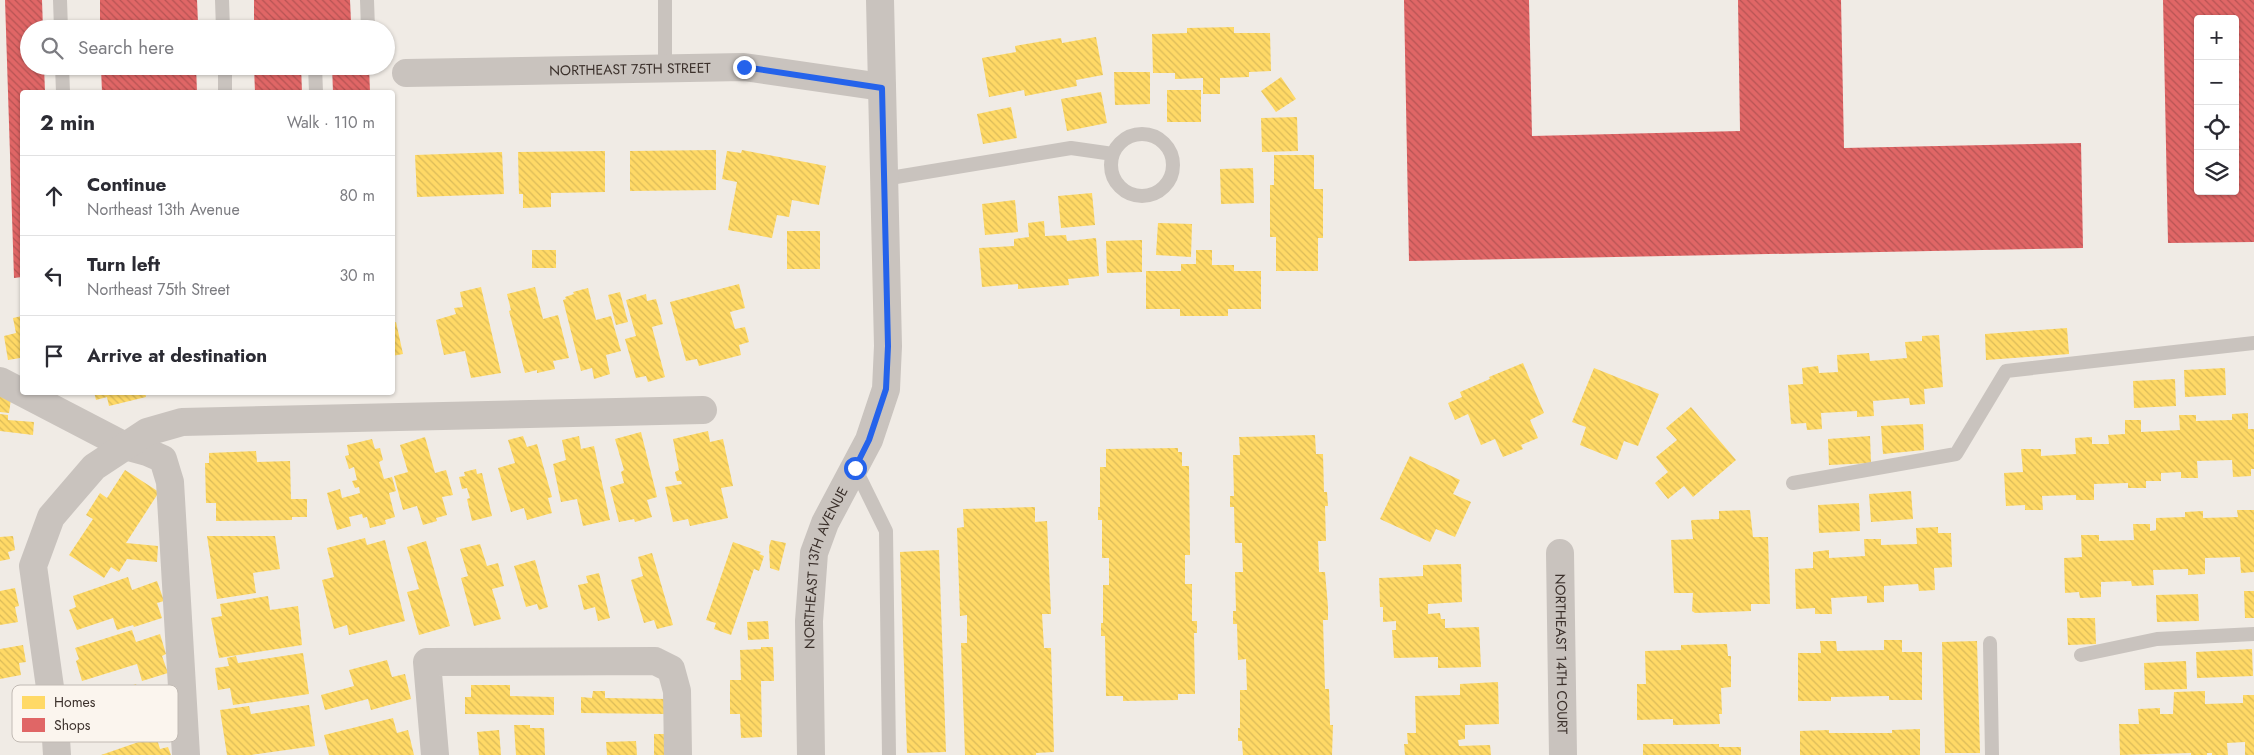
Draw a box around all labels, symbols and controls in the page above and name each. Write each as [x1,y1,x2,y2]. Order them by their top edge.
map controls [2194,15,2239,195]
button: + [2194,15,2239,60]
search box [20,20,395,75]
icon: search [38,34,66,62]
text: Search here [78,34,174,61]
route end [733,56,756,79]
street label: NORTHEAST 75TH STREET [549,58,711,80]
button: − [2194,60,2239,105]
button: locate [2194,105,2239,150]
text: 2 min [40,108,95,138]
text: Walk · 110 m [287,111,375,134]
button: layers [2194,150,2239,195]
text: Continue [87,171,166,198]
icon: ahead [40,182,68,210]
text: 80 m [339,184,375,207]
text: Northeast 13th Avenue [87,198,240,221]
text: Turn left [87,251,160,278]
icon: left [40,262,68,290]
text: 30 m [339,264,375,287]
text: Northeast 75th Street [87,278,230,301]
icon: arrive [40,342,68,370]
text: Arrive at destination [87,342,267,369]
route start [844,457,867,480]
street label: NORTHEAST 13TH AVENUE [799,483,853,649]
street label: NORTHEAST 14TH COURT [1550,574,1573,735]
legend [12,685,178,742]
text: Homes [54,692,96,712]
text: Shops [54,715,91,735]

